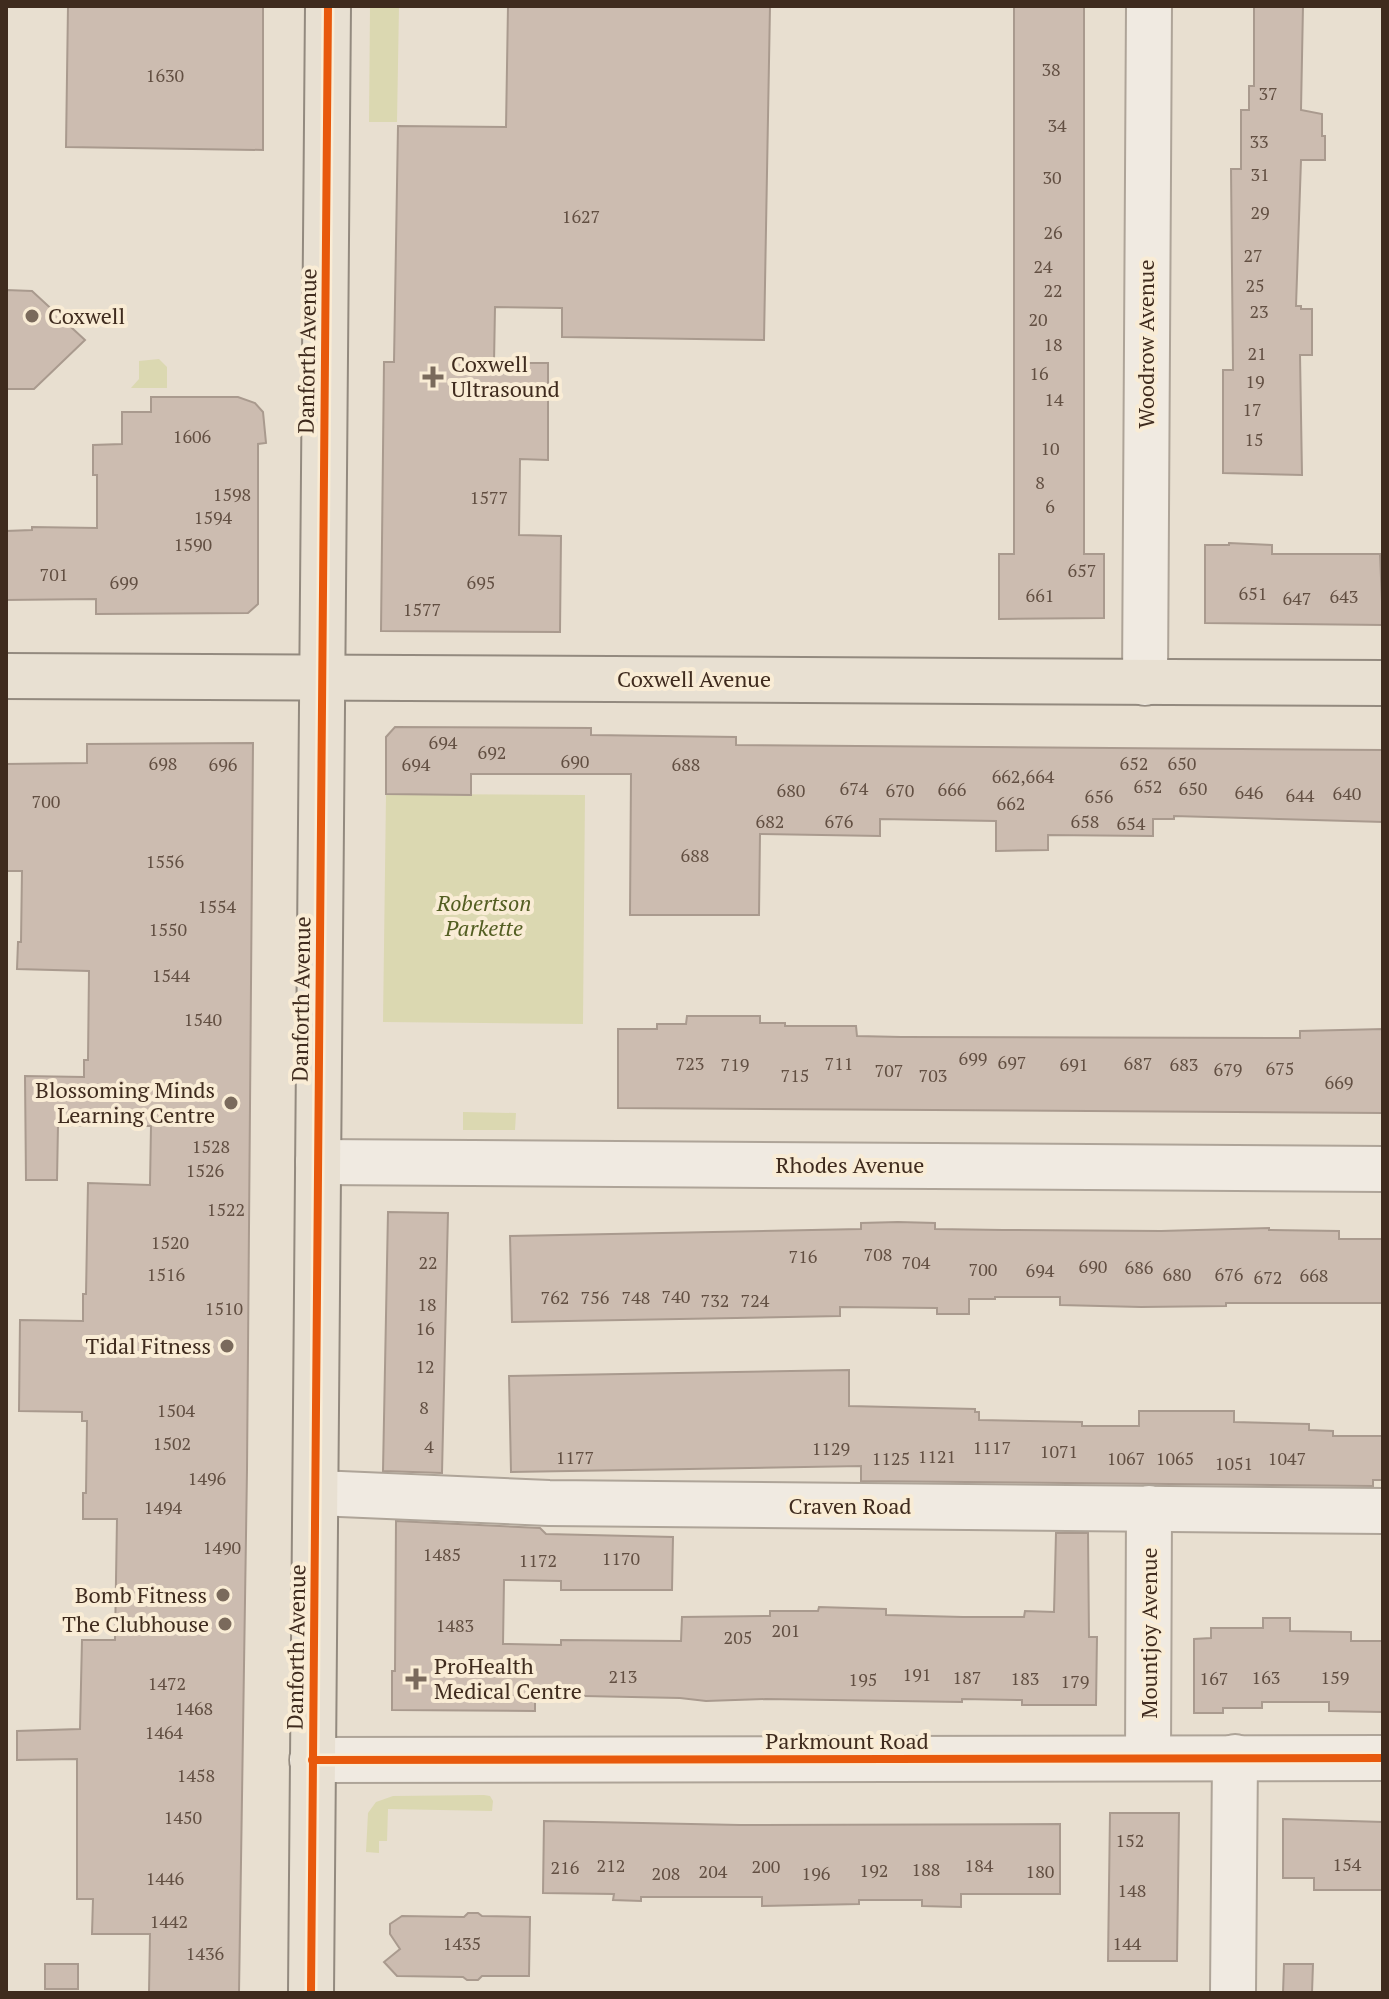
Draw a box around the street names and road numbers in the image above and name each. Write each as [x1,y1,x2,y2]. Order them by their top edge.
street label: Woodrow Avenue [1131,260,1160,428]
street label: Danforth Avenue [291,268,322,434]
street label: Coxwell Avenue [617,664,771,693]
street label: Danforth Avenue [285,916,316,1082]
street label: Rhodes Avenue [776,1150,924,1179]
street label: Craven Road [788,1491,912,1520]
street label: Mountjoy Avenue [1134,1547,1163,1719]
street label: Danforth Avenue [280,1564,311,1730]
street label: Parkmount Road [765,1726,929,1755]

